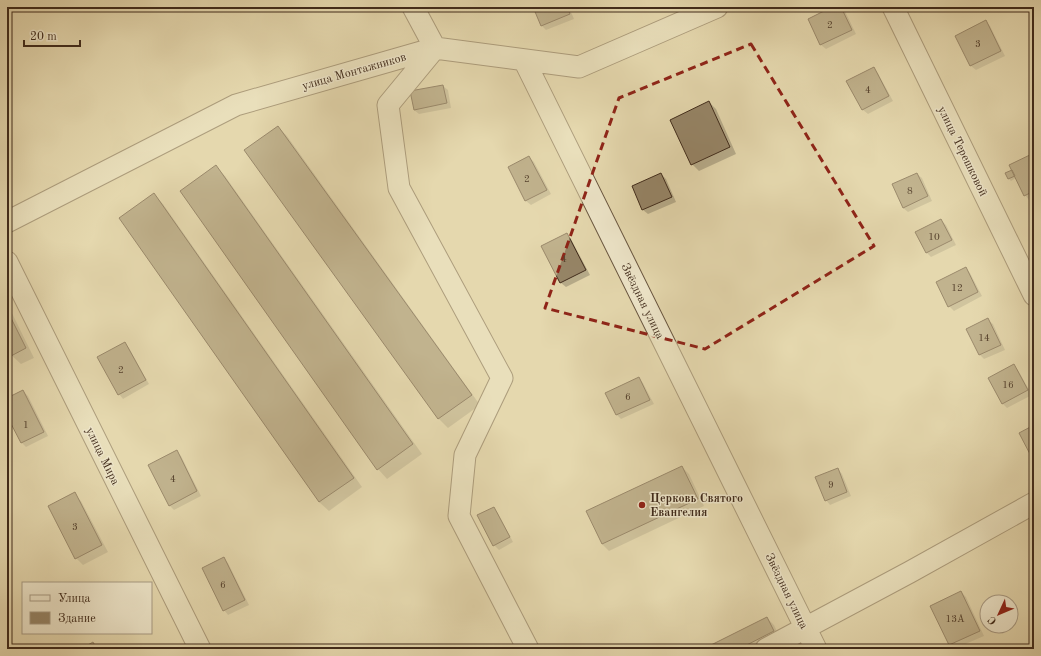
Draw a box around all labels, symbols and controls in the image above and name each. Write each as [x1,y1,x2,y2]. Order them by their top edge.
house number: 2 [827,20,833,30]
scale bar [24,22,80,48]
text: 20 m [30,31,57,43]
house number: 3 [975,39,981,49]
street label: улица Монтажников [301,51,408,93]
house number: 4 [865,85,871,95]
street label: улица Терешковой [935,105,989,198]
house number: 2 [524,174,530,184]
house number: 8 [907,186,913,196]
house number: 10 [928,232,940,242]
house number: 4 [561,254,567,264]
street label: Звёздная улица [619,262,666,341]
house number: 12 [951,283,963,293]
house number: 14 [978,333,990,343]
house number: 2 [118,365,124,375]
house number: 16 [1002,380,1014,390]
house number: 6 [625,392,631,402]
house number: 1 [23,420,29,430]
street label: улица Мира [83,426,121,487]
house number: 4 [170,474,176,484]
house number: 9 [828,480,834,490]
place label: Церковь Святого Евангелия [650,493,743,519]
marker: Церковь Святого Евангелия [637,500,647,510]
house number: 3 [72,522,78,532]
street label: Звёздная улица [763,552,810,631]
house number: 6 [220,580,226,590]
legend [22,582,152,634]
text: Улица [58,593,91,605]
north arrow [979,594,1019,634]
text: Здание [58,613,96,625]
text: С [986,613,999,626]
house number: 13А [945,614,965,624]

